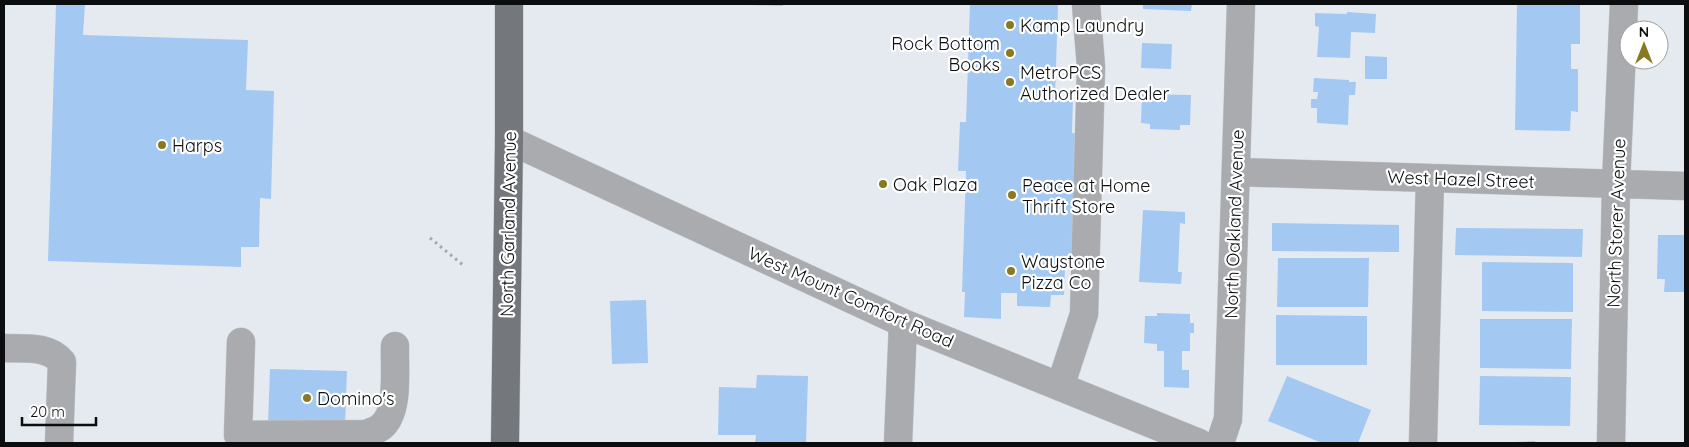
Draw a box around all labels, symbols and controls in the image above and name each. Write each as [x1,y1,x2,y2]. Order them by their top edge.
place label: Kamp Laundry [1020,14,1144,37]
marker: Kamp Laundry [1004,19,1016,31]
north arrow [1619,20,1669,70]
text: N [1639,23,1649,41]
place label: Rock Bottom Books [891,32,1000,76]
marker: Rock Bottom Books [1004,47,1016,59]
place label: MetroPCS Authorized Dealer [1020,61,1169,105]
marker: MetroPCS Authorized Dealer [1004,76,1016,88]
street label: North Oakland Avenue [1219,129,1249,319]
street label: North Garland Avenue [495,131,521,317]
place label: Harps [172,134,222,157]
street label: North Storer Avenue [1602,138,1630,308]
marker: Harps [156,139,168,151]
street label: West Hazel Street [1387,165,1535,193]
place label: Oak Plaza [893,173,978,196]
place label: Peace at Home Thrift Store [1022,174,1150,218]
marker: Oak Plaza [877,178,889,190]
marker: Peace at Home Thrift Store [1006,189,1018,201]
street label: West Mount Comfort Road [745,241,957,353]
place label: Waystone Pizza Co [1021,250,1105,294]
marker: Waystone Pizza Co [1005,265,1017,277]
place label: Domino's [317,387,394,410]
marker: Domino's [301,392,313,404]
scale bar [22,394,96,426]
text: 20 m [30,402,65,421]

